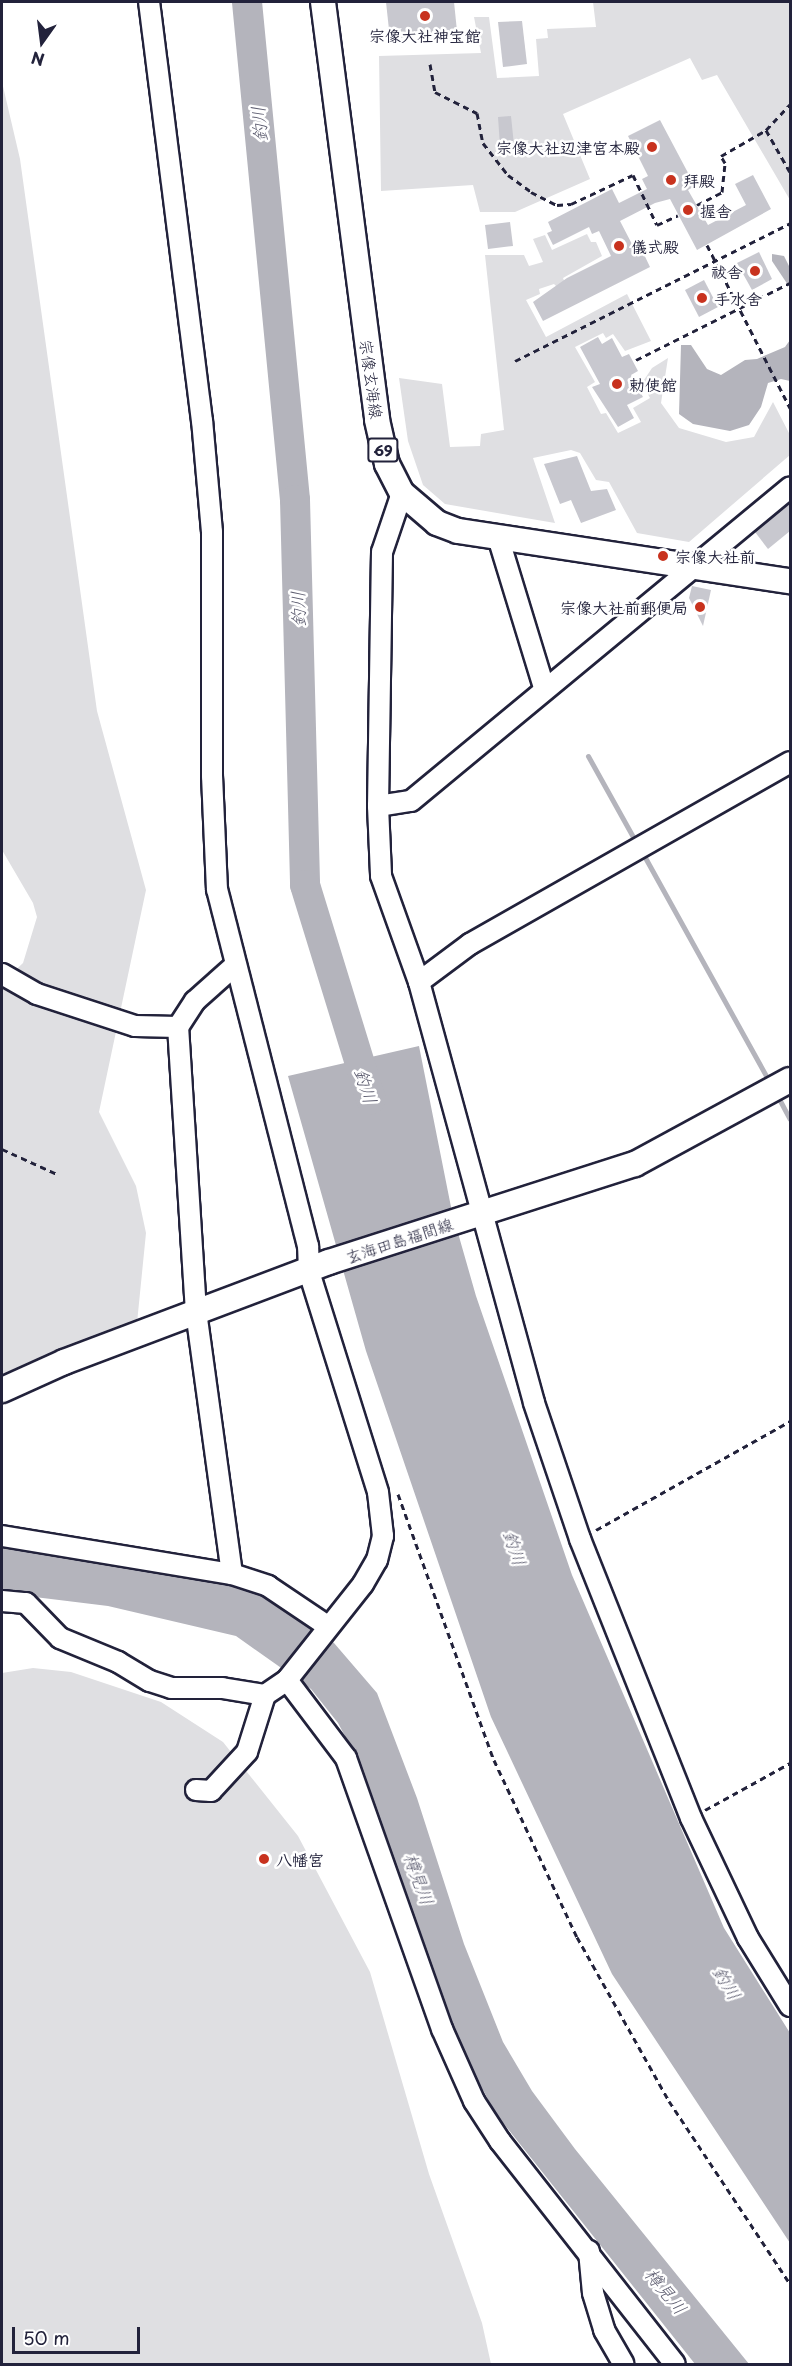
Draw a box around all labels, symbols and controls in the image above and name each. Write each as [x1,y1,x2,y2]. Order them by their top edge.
marker: 宗像大社神宝館 [418,9,432,23]
north arrow [12,12,72,72]
place label: 宗像大社神宝館 [369,25,481,45]
text: N [29,46,47,73]
water label: 釣川 [247,105,271,143]
place label: 宗像大社辺津宮本殿 [496,137,640,157]
marker: 宗像大社辺津宮本殿 [645,140,659,154]
place label: 拜殿 [683,170,715,190]
marker: 拜殿 [664,173,678,187]
place label: 握舎 [700,200,732,220]
marker: 握舎 [681,203,695,217]
place label: 儀式殿 [631,236,679,256]
marker: 儀式殿 [612,239,626,253]
place label: 祓舎 [711,261,743,281]
marker: 祓舎 [748,264,762,278]
place label: 手水舍 [714,288,762,308]
marker: 手水舍 [695,291,709,305]
street label: 宗像玄海線 [357,338,387,420]
place label: 勅使館 [629,374,677,394]
marker: 勅使館 [610,377,624,391]
road number: 69 [366,438,400,462]
place label: 宗像大社前 [675,546,755,566]
marker: 宗像大社前 [656,549,670,563]
water label: 釣川 [287,591,309,627]
place label: 宗像大社前郵便局 [560,597,688,617]
marker: 宗像大社前郵便局 [693,600,707,614]
water label: 釣川 [350,1066,382,1106]
street label: 玄海田島福間線 [343,1214,455,1266]
water label: 釣川 [499,1528,531,1568]
place label: 八幡宮 [276,1849,324,1869]
water label: 樽見川 [400,1850,438,1908]
marker: 八幡宮 [257,1852,271,1866]
water label: 釣川 [708,1962,746,2004]
water label: 樽見川 [641,2263,691,2319]
scale bar [15,2315,142,2353]
text: 50 m [23,2324,70,2351]

